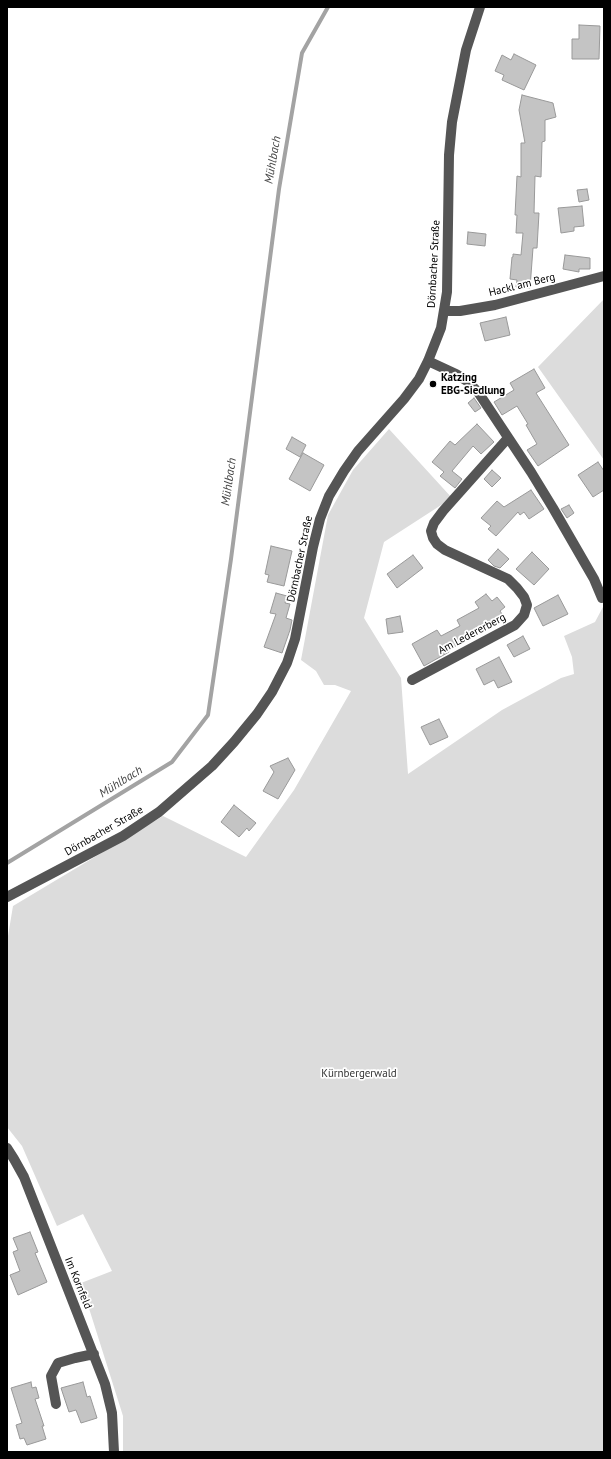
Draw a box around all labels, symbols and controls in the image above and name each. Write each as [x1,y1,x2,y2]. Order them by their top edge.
water label: Mühlbach [262,135,284,185]
street label: Dörnbacher Straße [425,220,443,308]
street label: Hackl am Berg [487,270,557,300]
place label: Katzing EBG-Siedlung [441,371,505,397]
marker: Katzing EBG-Siedlung [428,379,438,389]
water label: Mühlbach [219,457,239,507]
street label: Dörnbacher Straße [284,514,316,604]
street label: Am Ledererberg [436,611,508,657]
water label: Mühlbach [97,763,145,801]
street label: Dörnbacher Straße [62,803,146,859]
park label: Kürnbergerwald [321,1067,397,1081]
street label: Im Kornfeld [62,1255,94,1311]

